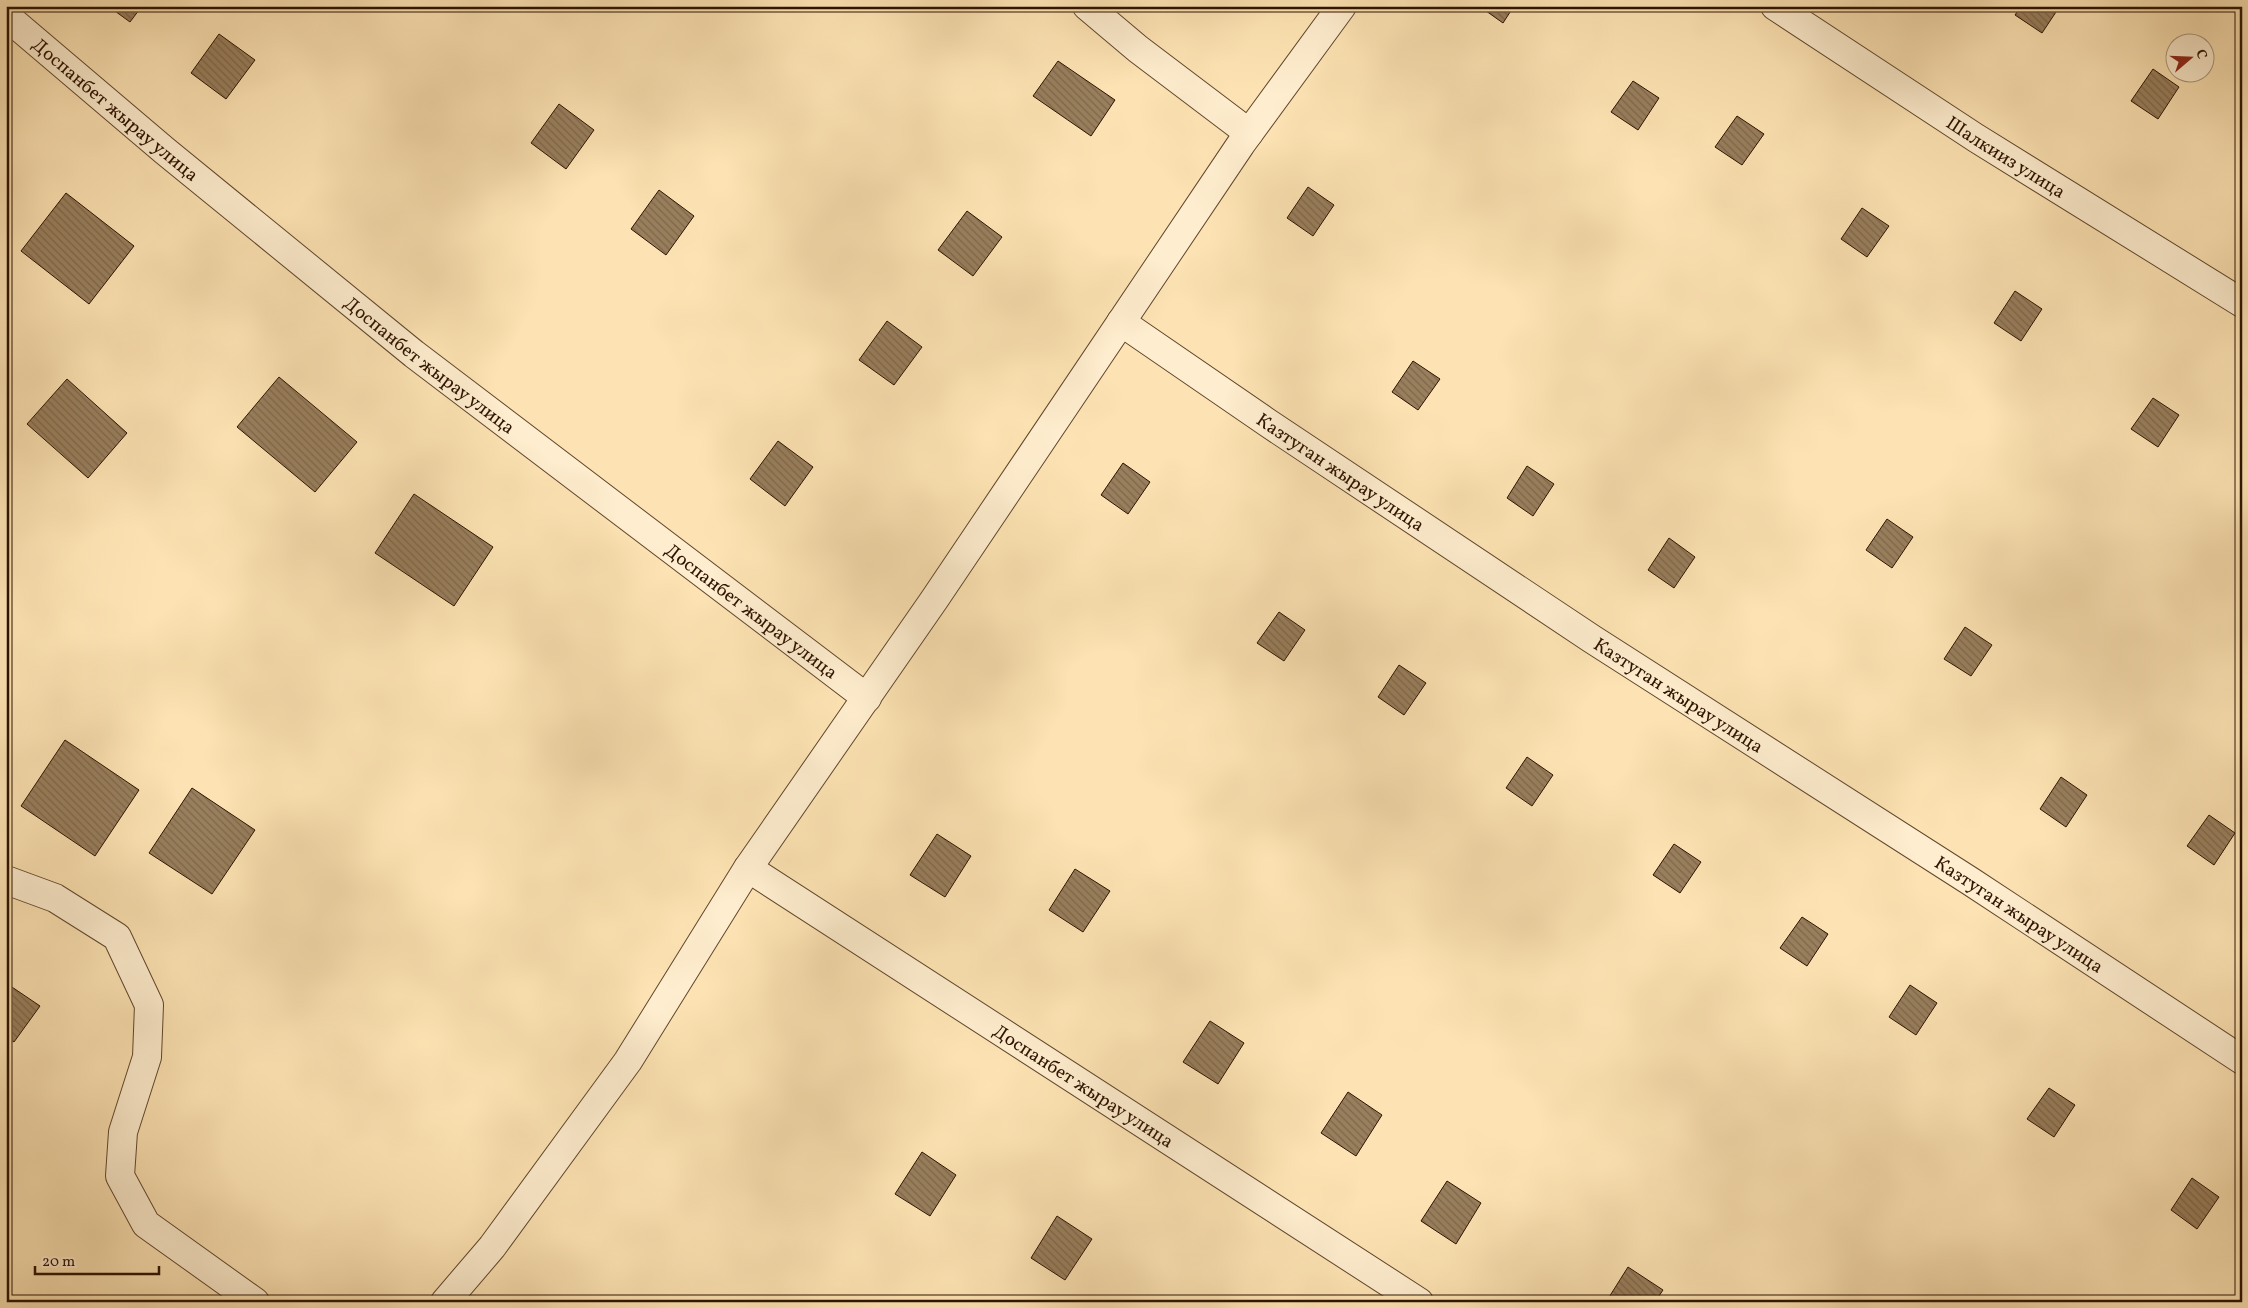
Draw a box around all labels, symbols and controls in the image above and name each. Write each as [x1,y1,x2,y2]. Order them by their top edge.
north arrow [2166,32,2216,82]
street label: Доспанбет жырау улица [26,33,204,188]
text: С [2190,47,2211,62]
street label: Шалкииз улица [1940,111,2070,206]
street label: Доспанбет жырау улица [338,291,520,441]
street label: Казтуган жырау улица [1251,408,1429,539]
street label: Доспанбет жырау улица [659,538,842,686]
street label: Казтуган жырау улица [1588,632,1768,760]
street label: Казтуган жырау улица [1929,851,2108,980]
street label: Доспанбет жырау улица [987,1019,1178,1155]
scale bar [35,1243,159,1275]
text: 20 m [42,1252,75,1273]

